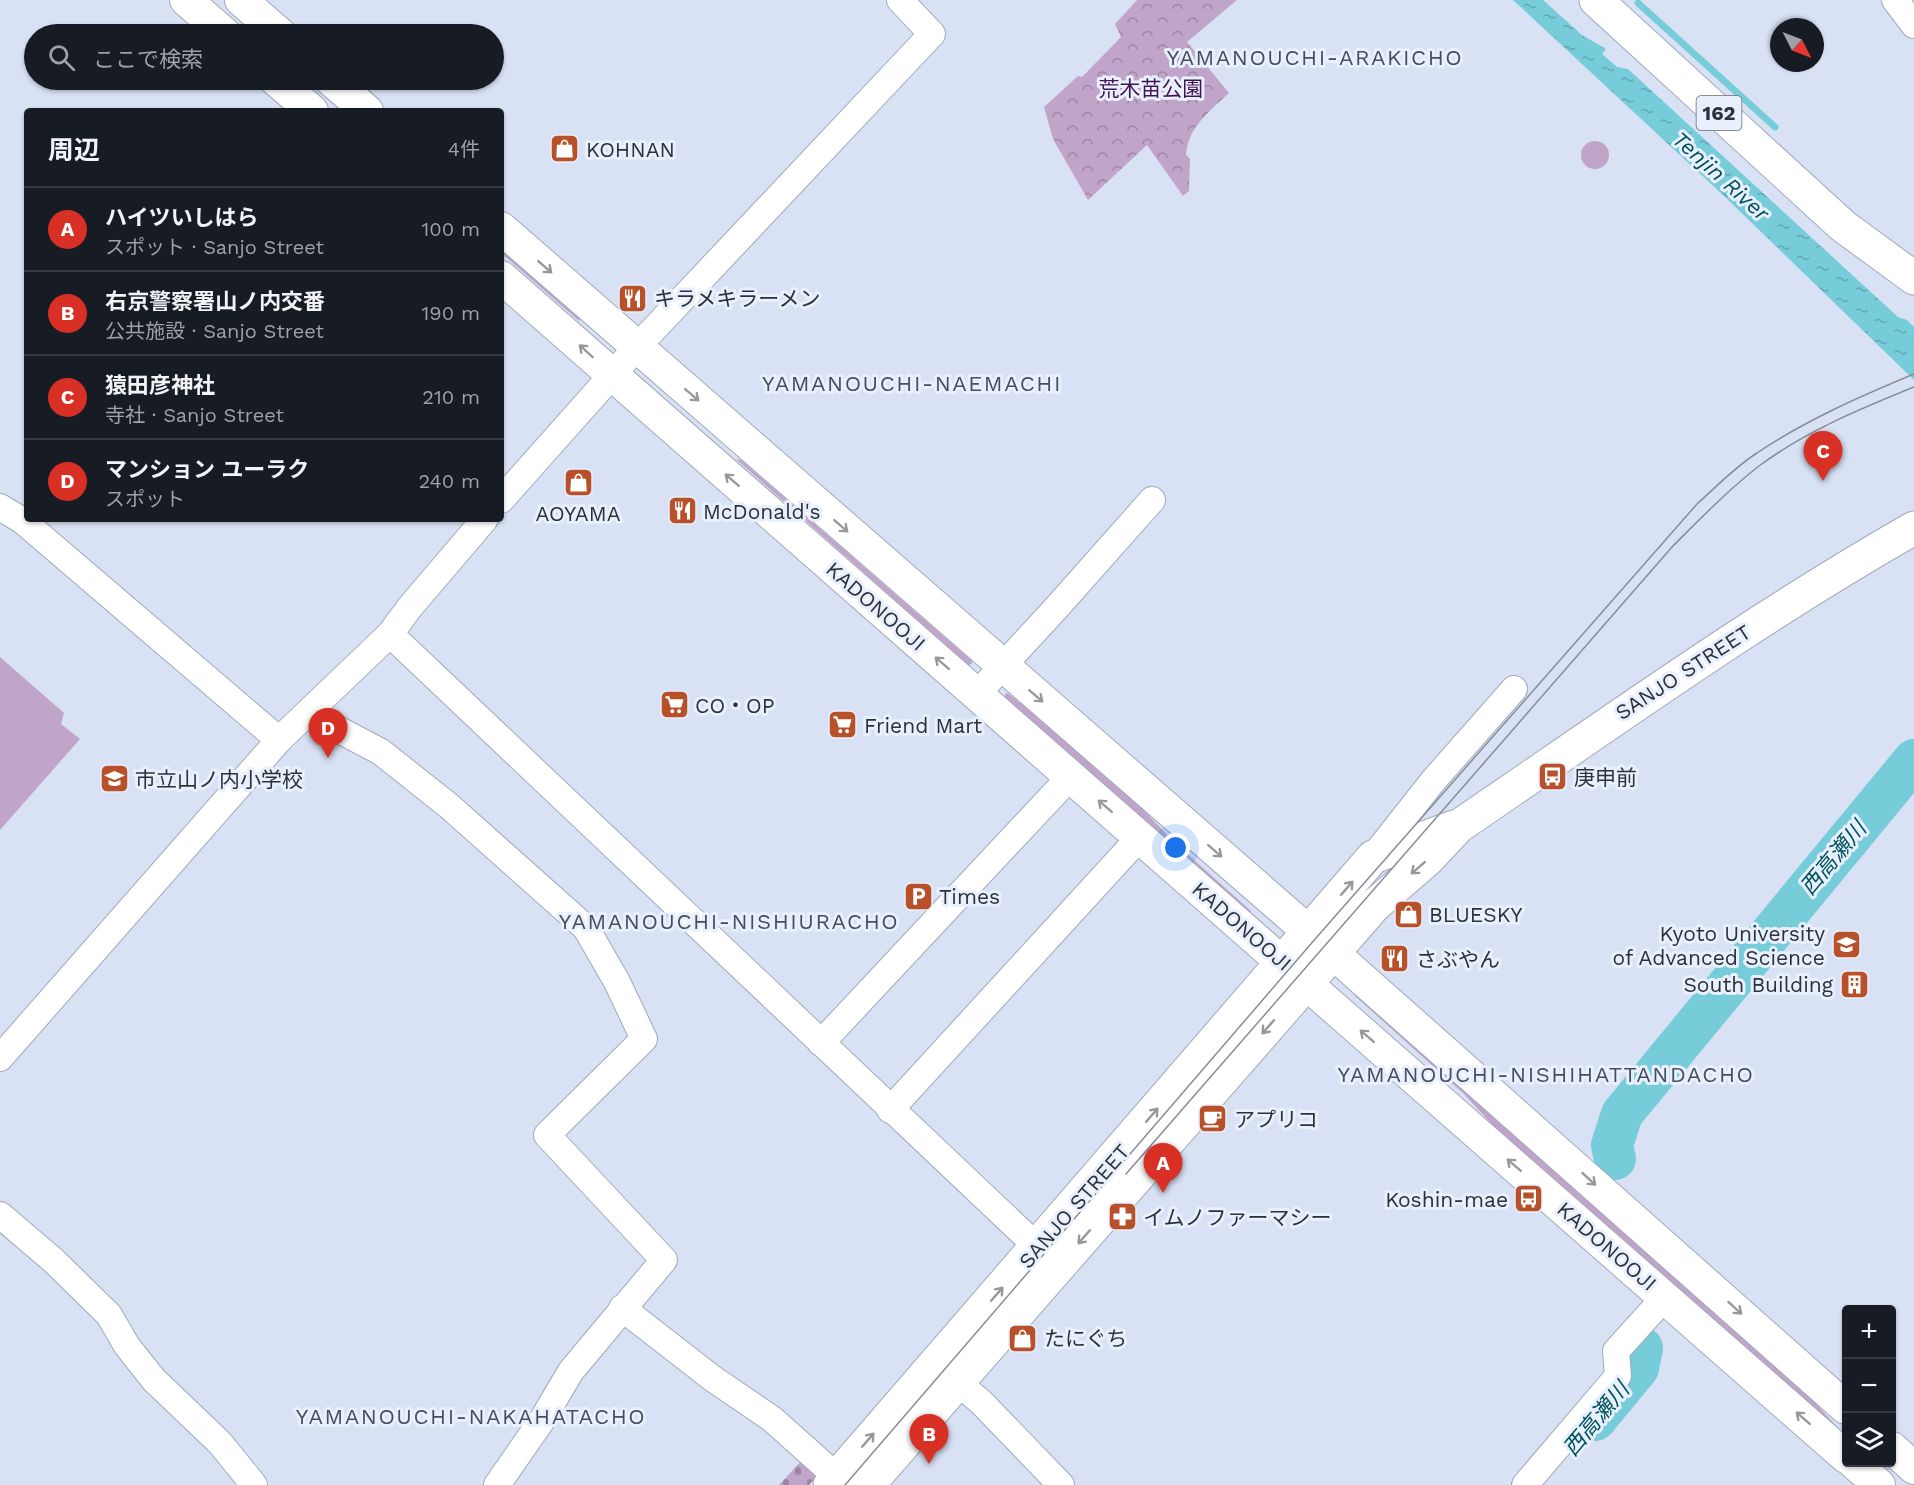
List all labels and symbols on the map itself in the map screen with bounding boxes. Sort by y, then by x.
north arrow [1770,18,1824,72]
district label: YAMANOUCHI-ARAKICHO [1167,45,1463,70]
park label: 荒木苗公園 [1099,76,1204,101]
road number: 162 [1696,96,1742,130]
water label: Tenjin River [1668,126,1775,227]
shop icon: KOHNAN [549,133,581,165]
place label: KOHNAN [586,137,675,162]
one-way arrow [537,260,552,274]
restaurant icon: キラメキラーメン [617,282,649,314]
place label: キラメキラーメン [654,286,821,311]
one-way arrow [579,344,594,358]
district label: YAMANOUCHI-NAEMACHI [762,371,1062,396]
one-way arrow [684,388,699,402]
pin: C [1804,432,1842,481]
shop icon: AOYAMA [562,466,594,498]
one-way arrow [725,473,740,487]
restaurant icon: McDonald's [666,495,698,527]
place label: McDonald's [703,499,820,524]
place label: AOYAMA [536,501,621,526]
one-way arrow [834,519,849,533]
street label: KADONOOJI [821,556,931,656]
street label: SANJO STREET [1611,619,1756,725]
one-way arrow [935,656,950,670]
supermarket icon: CO・OP [658,689,690,721]
one-way arrow [1028,689,1043,703]
place label: CO・OP [695,693,775,718]
pin: D [308,708,348,758]
supermarket icon: Friend Mart [827,709,859,741]
place label: Friend Mart [864,713,982,738]
bus stop icon: 庚申前 [1537,761,1569,793]
school or university icon: 市立山ノ内小学校 [98,763,130,795]
place label: 庚申前 [1574,765,1637,790]
place label: 市立山ノ内小学校 [135,767,303,792]
one-way arrow [1098,799,1113,813]
water label: 西高瀬川 [1795,815,1872,900]
your location [1161,833,1190,862]
one-way arrow [1207,844,1223,857]
one-way arrow [1411,861,1426,875]
street label: KADONOOJI [1187,876,1297,976]
parking icon: Times [902,880,934,912]
one-way arrow [1340,881,1354,896]
place label: Times [939,884,1000,909]
shop icon: BLUESKY [1392,898,1424,930]
place label: BLUESKY [1429,902,1522,927]
district label: YAMANOUCHI-NISHIURACHO [559,909,899,934]
place label: Kyoto University of Advanced Science [1612,921,1825,970]
school or university icon: Kyoto University of Advanced Science [1830,929,1862,961]
restaurant icon: さぶやん [1379,943,1411,975]
place label: さぶやん [1416,947,1500,972]
building icon: South Building [1838,968,1870,1000]
place label: South Building [1683,972,1834,997]
one-way arrow [1261,1019,1275,1034]
one-way arrow [1360,1029,1375,1043]
district label: YAMANOUCHI-NISHIHATTANDACHO [1337,1062,1755,1087]
cafe icon: アプリコ [1197,1103,1229,1135]
place label: アプリコ [1234,1107,1318,1132]
one-way arrow [1145,1108,1159,1123]
street label: SANJO STREET [1013,1139,1135,1273]
pin: A [1144,1144,1182,1193]
one-way arrow [1507,1158,1522,1172]
one-way arrow [1581,1172,1596,1186]
bus stop icon: Koshin-mae [1513,1183,1545,1215]
place label: Koshin-mae [1385,1187,1508,1212]
street label: KADONOOJI [1552,1196,1662,1296]
pharmacy icon: イムノファーマシー [1106,1201,1138,1233]
place label: イムノファーマシー [1143,1205,1332,1230]
one-way arrow [1078,1229,1091,1245]
one-way arrow [990,1287,1004,1302]
one-way arrow [1726,1301,1742,1315]
shop icon: たにぐち [1007,1322,1039,1354]
place label: たにぐち [1044,1326,1128,1351]
water label: 西高瀬川 [1558,1376,1635,1461]
district label: YAMANOUCHI-NAKAHATACHO [296,1404,646,1429]
one-way arrow [1795,1411,1810,1425]
pin: B [910,1414,948,1464]
one-way arrow [861,1433,875,1448]

